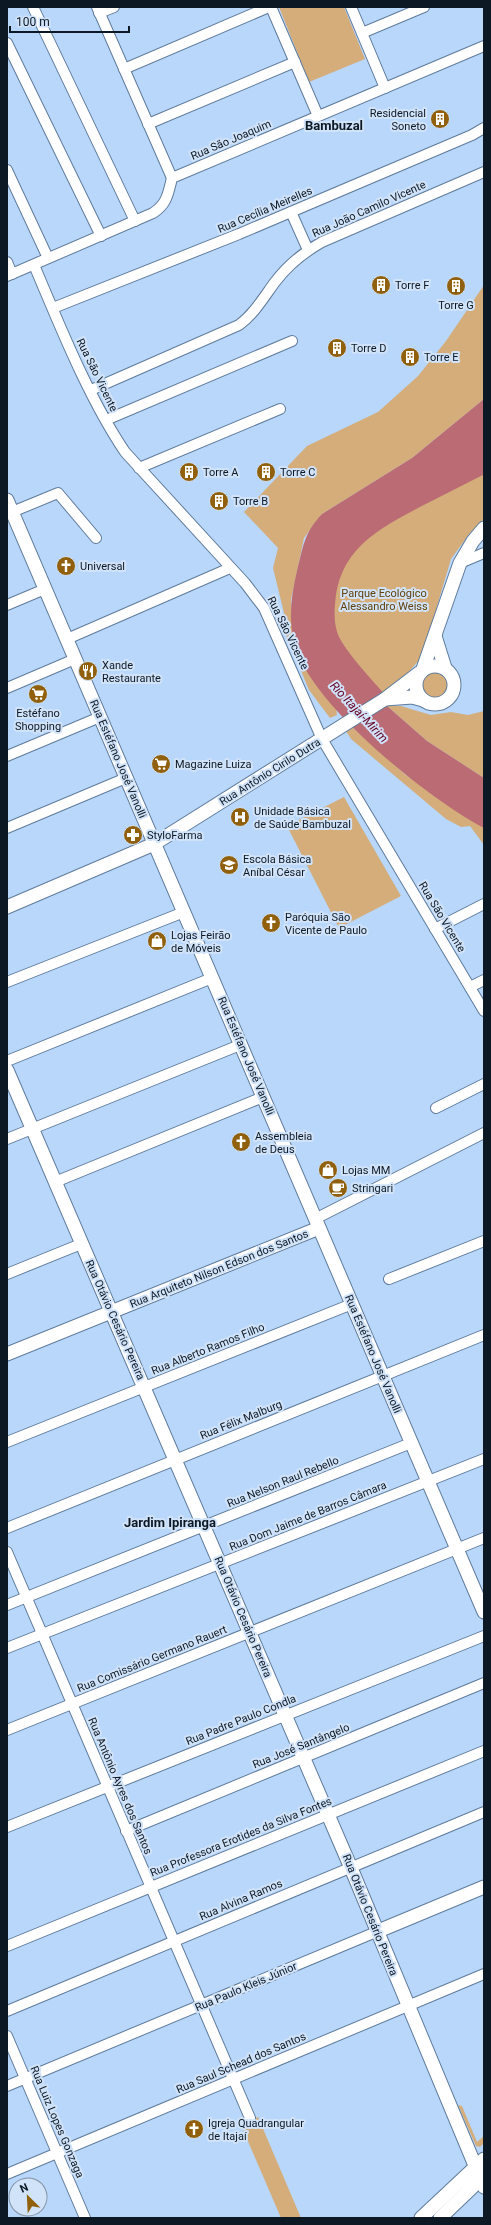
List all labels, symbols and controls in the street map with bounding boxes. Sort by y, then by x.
scale bar [10,8,129,34]
text: 100 m [16,15,50,29]
place label: Residencial Soneto [370,107,426,133]
building icon: Residencial Soneto [429,108,451,130]
street label: Rua São Joaquim [189,117,273,163]
district label: Bambuzal [305,118,363,133]
street label: Rua João Camilo Vicente [310,178,428,240]
street label: Rua Cecília Meirelles [216,184,315,236]
building icon: Torre F [370,274,392,296]
building icon: Torre G [445,275,467,297]
place label: Torre F [395,279,429,292]
place label: Torre G [438,299,474,312]
street label: Rua São Vicente [74,336,120,414]
building icon: Torre D [326,337,348,359]
place label: Torre D [351,342,386,355]
building icon: Torre E [399,346,421,368]
place label: Torre E [424,351,458,364]
building icon: Torre A [178,461,200,483]
building icon: Torre C [255,461,277,483]
place label: Torre A [203,466,239,479]
place label: Torre C [280,466,315,479]
building icon: Torre B [208,490,230,512]
place label: Torre B [233,495,268,508]
church icon: Universal [55,555,77,577]
place label: Universal [80,560,125,573]
park label: Parque Ecológico Alessandro Weiss [340,587,428,613]
street label: Rua São Vicente [265,594,311,672]
place label: Xande Restaurante [102,659,161,685]
restaurant icon: Xande Restaurante [77,660,99,682]
water label: Rio Itajaí-Mirim [327,679,391,745]
supermarket icon: Estéfano Shopping [27,683,49,705]
street label: Rua Estéfano José Vanolli [87,698,149,820]
place label: Estéfano Shopping [15,707,61,733]
street label: Rua Antônio Cirilo Dutra [217,736,323,808]
supermarket icon: Magazine Luiza [150,753,172,775]
place label: Magazine Luiza [175,758,251,771]
place label: Unidade Básica de Saúde Bambuzal [254,805,351,831]
hospital icon: Unidade Básica de Saúde Bambuzal [229,806,251,828]
pharmacy icon: StyloFarma [122,824,144,846]
place label: StyloFarma [147,829,203,842]
place label: Escola Básica Aníbal César [243,853,311,879]
school or university icon: Escola Básica Aníbal César [218,854,240,876]
street label: Rua São Vicente [416,879,468,955]
place label: Paróquia São Vicente de Paulo [285,911,367,937]
church icon: Paróquia São Vicente de Paulo [260,912,282,934]
place label: Lojas Feirão de Móveis [171,929,230,955]
shop icon: Lojas Feirão de Móveis [146,930,168,952]
street label: Rua Estéfano José Vanolli [215,995,277,1117]
place label: Assembleia de Deus [255,1130,312,1156]
church icon: Assembleia de Deus [230,1131,252,1153]
shop icon: Lojas MM [317,1159,339,1181]
place label: Lojas MM [342,1164,390,1177]
cafe icon: Stringari [327,1177,349,1199]
place label: Stringari [352,1182,393,1195]
street label: Rua Arquiteto Nilson Edson dos Santos [128,1227,310,1311]
street label: Rua Otávio Cesário Pereira [83,1258,147,1382]
street label: Rua Estéfano José Vanolli [342,1293,404,1415]
street label: Rua Alberto Ramos Filho [150,1320,266,1378]
street label: Rua Félix Malburg [198,1398,284,1442]
street label: Rua Nelson Raul Rebello [225,1454,341,1510]
street label: Rua Dom Jaime de Barros Câmara [228,1478,388,1554]
district label: Jardim Ipiranga [124,1515,216,1530]
street label: Rua Otávio Cesário Pereira [212,1555,274,1679]
street label: Rua Comissário Germano Rauert [75,1623,229,1695]
street label: Rua Padre Paulo Condla [184,1692,298,1748]
street label: Rua Antônio Ayres dos Santos [85,1716,155,1857]
street label: Rua José Santângelo [251,1721,351,1771]
street label: Rua Professora Erotides da Silva Fontes [148,1794,334,1880]
street label: Rua Otávio Cesário Pereira [340,1852,400,1978]
street label: Rua Alvina Ramos [198,1877,285,1923]
street label: Rua Paulo Kleis Júnior [193,1960,299,2014]
street label: Rua Saul Schead dos Santos [174,2030,308,2096]
street label: Rua Luiz Lopes Gonzaga [28,2064,86,2180]
place label: Igreja Quadrangular de Itajaí [208,2117,304,2143]
church icon: Igreja Quadrangular de Itajaí [183,2118,205,2140]
north arrow [8,2177,48,2217]
text: N [18,2181,31,2196]

